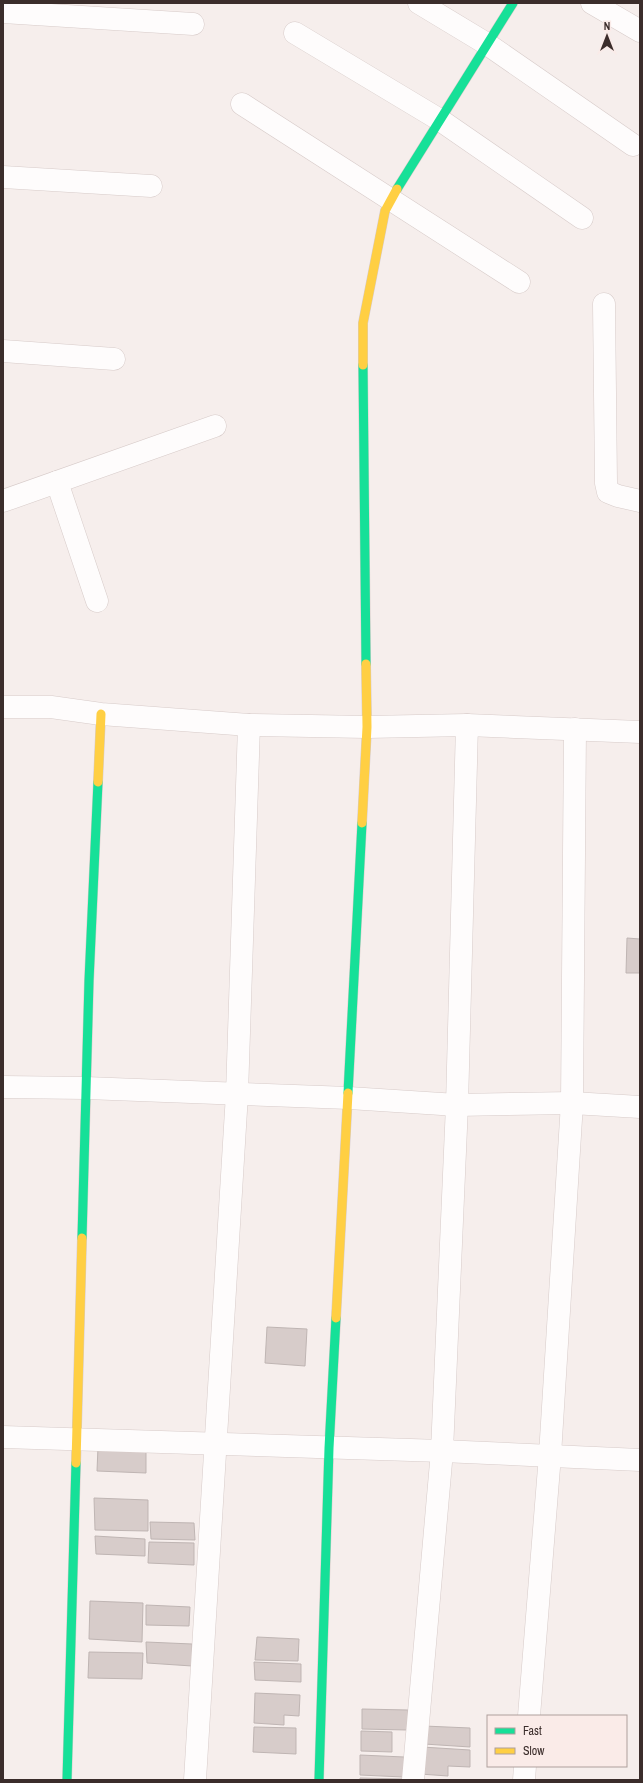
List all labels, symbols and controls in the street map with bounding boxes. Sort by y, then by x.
north arrow [587,16,627,56]
text: N [604,19,610,33]
legend [487,1715,627,1767]
text: Fast [523,1723,542,1739]
text: Slow [523,1743,545,1759]

